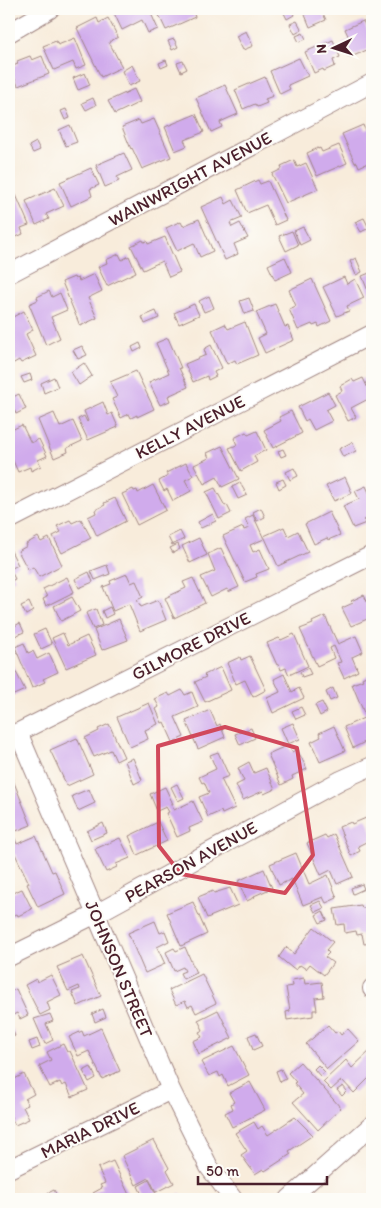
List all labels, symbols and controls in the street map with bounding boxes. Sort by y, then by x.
north arrow [308,22,358,72]
text: N [313,44,330,54]
street label: WAINWRIGHT AVENUE [105,127,275,231]
street label: KELLY AVENUE [131,390,249,464]
street label: GILMORE DRIVE [128,607,254,685]
street label: PEARSON AVENUE [121,816,261,908]
street label: JOHNSON STREET [80,897,158,1041]
street label: MARIA DRIVE [37,1097,143,1163]
scale bar [198,1153,327,1185]
text: 50 m [206,1162,239,1180]

